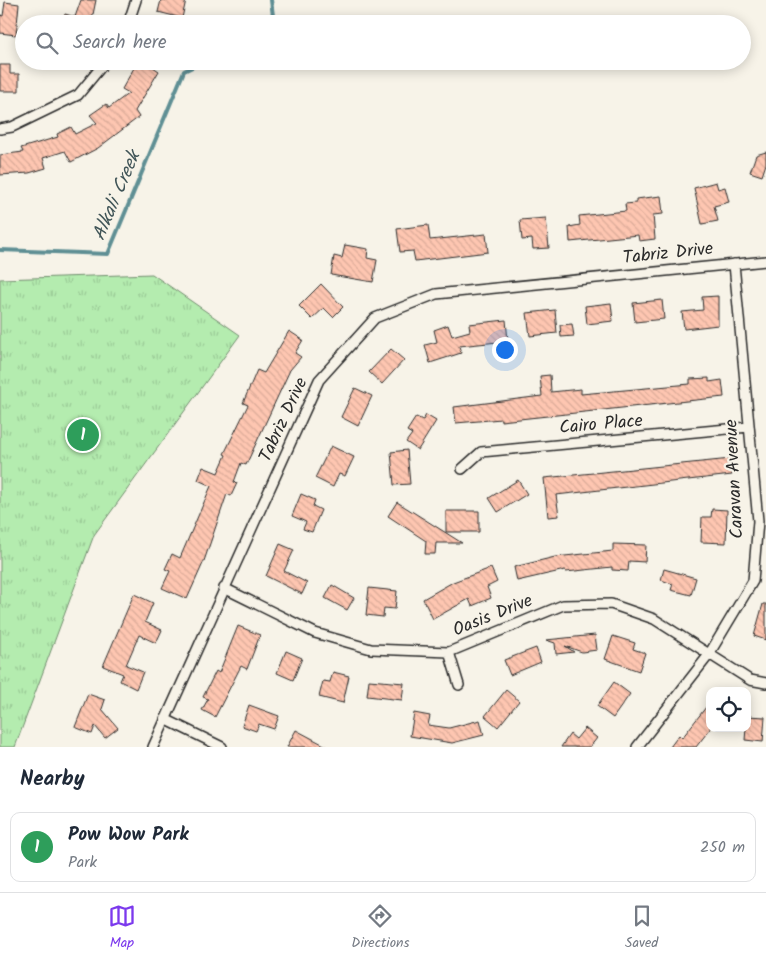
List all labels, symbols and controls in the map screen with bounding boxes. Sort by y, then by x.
search box [15,15,751,70]
text: Search here [73,28,167,58]
icon: search [33,29,61,57]
water label: Alkali Creek [85,144,150,245]
street label: Tabriz Drive [622,235,714,273]
your location [492,337,518,363]
street label: Tabriz Drive [252,373,316,467]
street label: Cairo Place [558,407,644,443]
pin: 1 [67,416,99,454]
street label: Caravan Avenue [717,419,753,539]
street label: Oasis Drive [449,587,537,645]
map controls [706,687,751,732]
button: locate [706,687,751,732]
text: Nearby [20,763,85,796]
text: Pow Wow Park [68,820,189,850]
text: 1 [35,835,39,860]
text: 250 m [700,835,745,860]
text: Park [68,850,97,875]
tab: Map [108,902,136,954]
tab: Directions [351,902,409,954]
tab: Saved [625,902,658,954]

